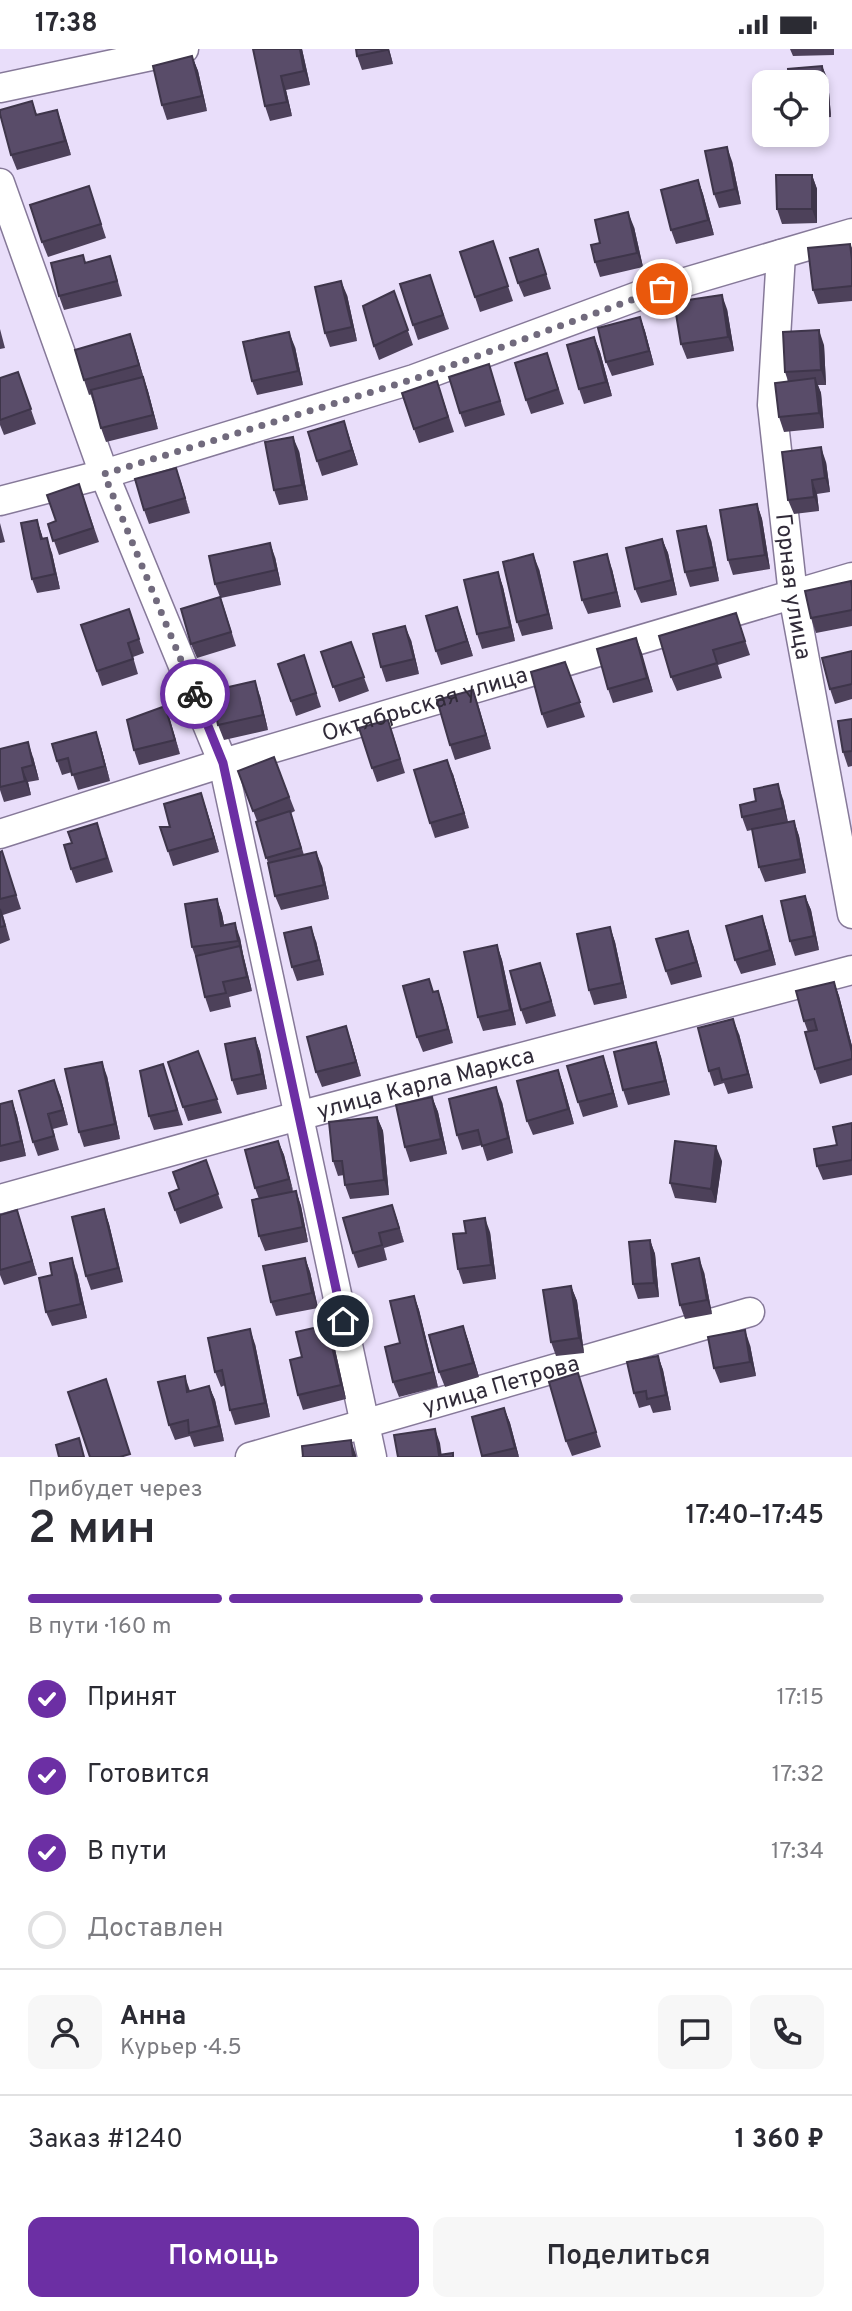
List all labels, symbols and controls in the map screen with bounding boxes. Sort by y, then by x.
text: 17:38 [35,8,98,41]
map controls [752,70,829,147]
button: locate [752,70,829,147]
pin [632,259,692,319]
icon: bag [643,270,681,308]
street label: Горная улица [767,512,817,662]
courier [160,659,230,729]
street label: Октябрьская улица [319,662,531,750]
icon: bike [176,675,214,713]
street label: улица Карла Маркса [314,1042,538,1127]
pin [313,1291,373,1351]
icon: home [324,1302,362,1340]
street label: улица Петрова [420,1350,583,1423]
text: Прибудет через [28,1476,203,1505]
text: 17:40–17:45 [685,1500,824,1533]
text: 2 мин [28,1501,156,1560]
text: В пути · 160 m [28,1613,171,1642]
icon: check [28,1680,66,1718]
text: Принят [87,1682,177,1715]
text: 17:15 [776,1684,824,1713]
icon: check [28,1757,66,1795]
text: Готовится [87,1759,210,1792]
text: 17:32 [772,1761,824,1790]
icon: check [28,1834,66,1872]
text: В пути [87,1836,167,1869]
text: 17:34 [771,1838,824,1867]
text: Доставлен [87,1913,223,1946]
button: person [28,1995,102,2069]
button: chat [658,1995,732,2069]
button: phone [750,1995,824,2069]
text: Анна [120,2001,186,2034]
text: Курьер · 4.5 [120,2034,242,2063]
text: Заказ #1240 [28,2124,183,2157]
text: 1 360 ₽ [735,2124,824,2157]
button: Помощь [28,2217,419,2297]
button: Поделиться [433,2217,824,2297]

